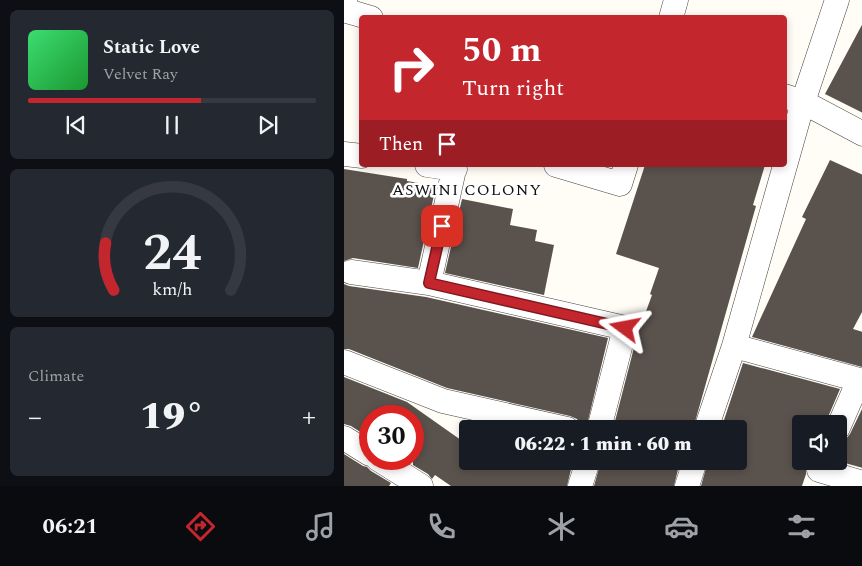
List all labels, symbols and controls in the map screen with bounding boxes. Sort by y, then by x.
text: 50 m [462,24,542,77]
text: Static Love [103,33,200,62]
icon: right [379,35,444,100]
text: Velvet Ray [103,62,178,86]
text: Turn right [462,72,564,105]
icon: previous [62,111,90,139]
icon: pause [158,111,186,139]
icon: next [254,111,282,139]
text: Then [379,130,423,159]
icon: arrive [433,130,461,158]
district label: ASWINI COLONY [392,178,542,202]
pin [421,205,463,247]
icon: arrive [428,212,456,240]
text: 24 [143,214,201,293]
text: km/h [152,276,192,303]
position arrow [598,301,650,353]
text: Climate [28,364,84,388]
text: 19° [140,388,204,446]
text: − [28,396,42,439]
text: + [302,396,316,439]
speed limit sign: 30 [359,405,424,470]
map controls [792,415,847,470]
button: sound [792,415,847,470]
text: 06:22 · 1 min · 60 m [514,430,692,459]
icon: directions [183,509,218,544]
icon: music [303,509,338,544]
icon: phone [424,509,459,544]
icon: climate [544,509,579,544]
icon: car [664,509,699,544]
icon: filters [784,509,819,544]
text: 06:21 [43,510,98,543]

